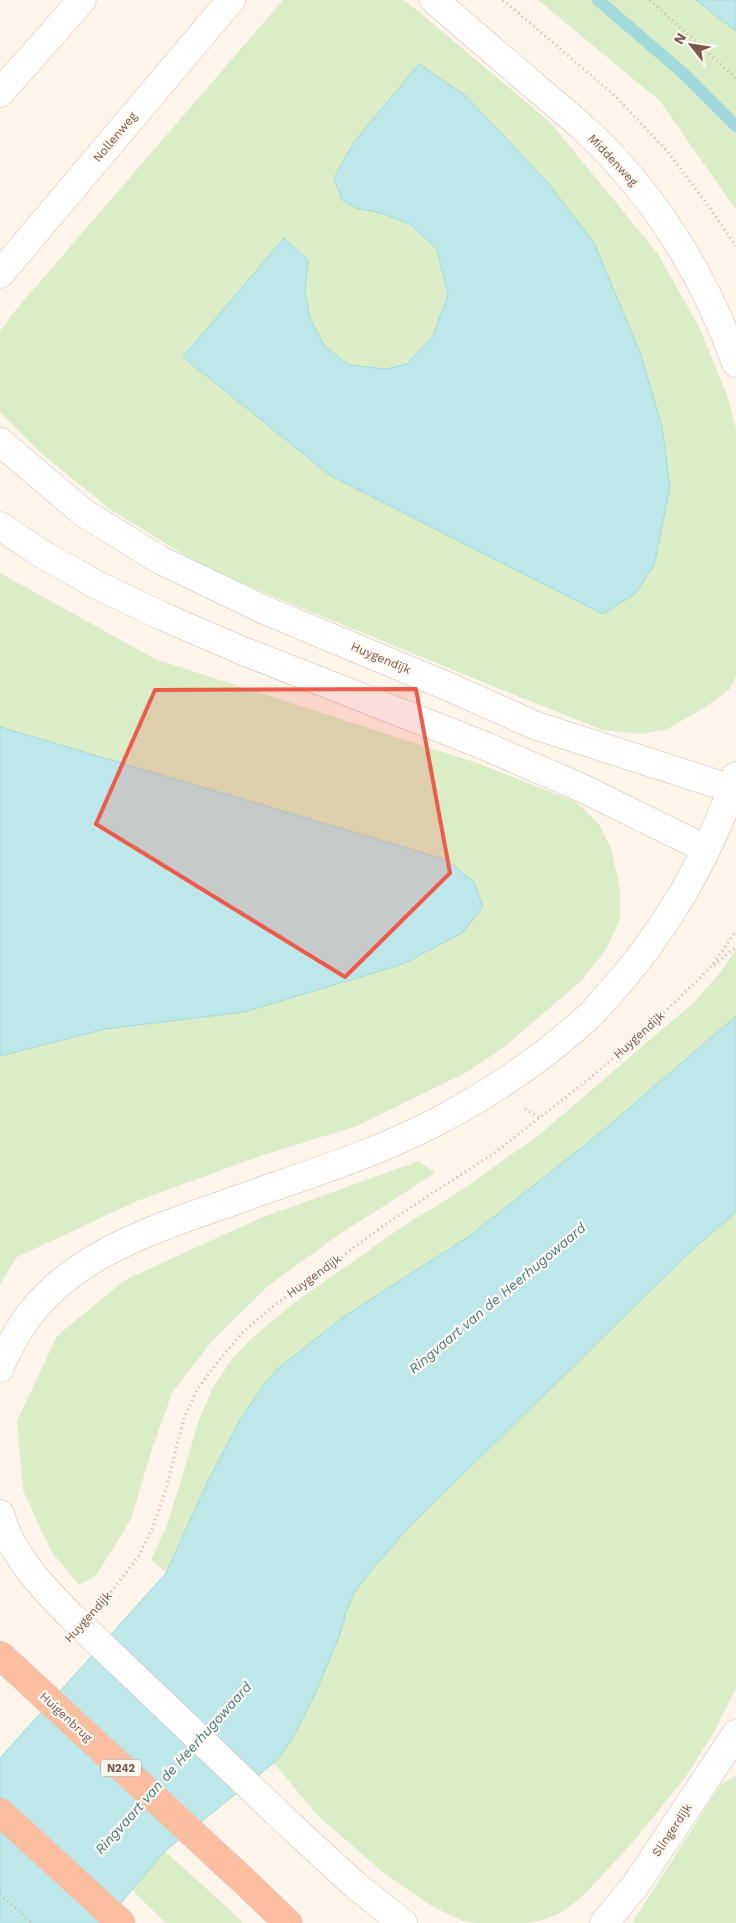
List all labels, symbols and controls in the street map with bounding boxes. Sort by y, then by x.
north arrow [666,20,716,70]
text: N [670,30,689,47]
street label: Nollenweg [90,109,140,165]
street label: Middenweg [585,131,641,189]
street label: Huygendijk [349,639,413,677]
street label: Huygendijk [611,1008,668,1062]
water label: Ringvaart van de Heerhugowaard [405,1219,589,1377]
street label: Huygendijk [284,1251,344,1300]
street label: Huygendijk [61,1588,115,1645]
water label: Ringvaart van de Heerhugowaard [91,1678,255,1857]
street label: Huigenbrug [37,1689,95,1745]
road number: N242 [101,1760,141,1776]
street label: Slingerdijk [649,1801,695,1859]

